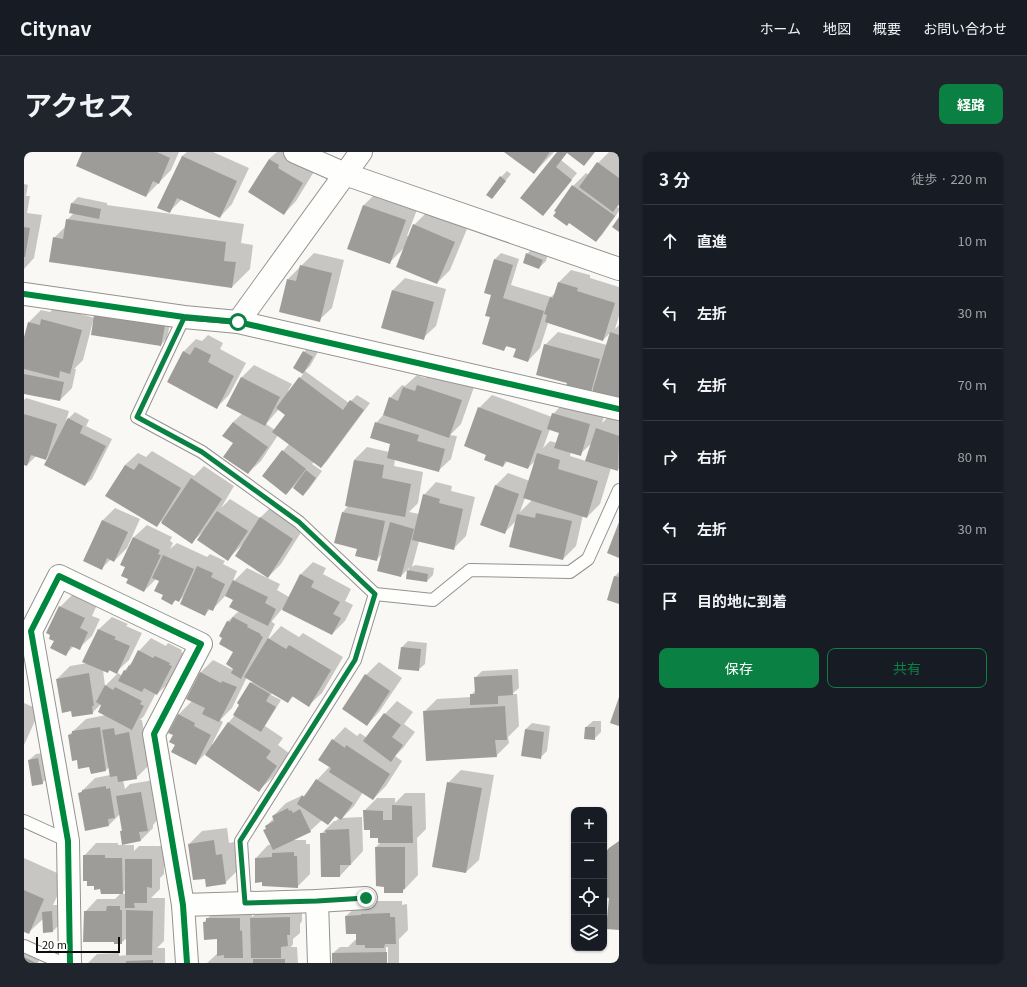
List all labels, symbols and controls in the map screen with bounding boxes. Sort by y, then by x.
text: Citynav [20,14,92,41]
text: ホーム [759,18,801,38]
text: 地図 [823,18,851,38]
text: 概要 [873,18,901,38]
text: お問い合わせ [923,18,1007,38]
text: アクセス [24,84,135,124]
button: 経路 [939,84,1003,124]
text: 3 分 [659,166,690,191]
text: 徒歩 · 220 m [911,169,987,188]
icon: ahead [659,230,681,252]
text: 直進 [697,230,727,251]
text: 10 m [958,231,987,250]
icon: left [659,302,681,324]
text: 左折 [697,302,727,323]
text: 30 m [958,303,987,322]
route start [229,313,247,331]
icon: left [659,374,681,396]
text: 左折 [697,374,727,395]
text: 70 m [958,375,987,394]
icon: right [659,446,681,468]
text: 右折 [697,446,727,467]
text: 80 m [958,447,987,466]
icon: left [659,518,681,540]
text: 左折 [697,518,727,539]
text: 30 m [958,519,987,538]
icon: arrive [659,590,681,612]
text: 目的地に到着 [697,590,787,611]
button: 保存 [659,648,819,688]
button: 共有 [827,648,987,688]
map controls [571,807,607,951]
button: + [571,807,607,843]
button: − [571,843,607,879]
button: locate [571,879,607,915]
route end [357,889,375,907]
button: layers [571,915,607,951]
scale bar [36,935,120,954]
text: 20 m [42,936,67,952]

